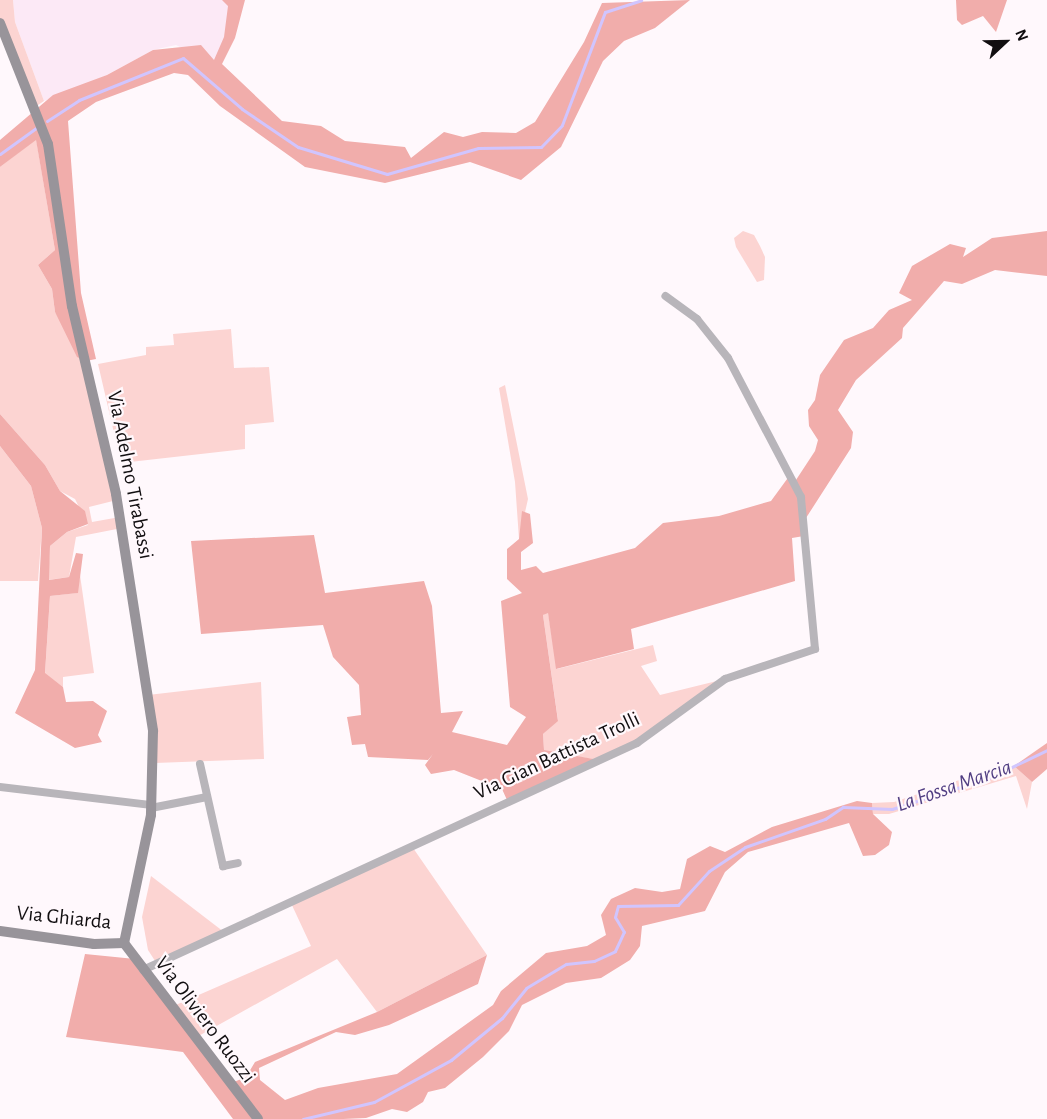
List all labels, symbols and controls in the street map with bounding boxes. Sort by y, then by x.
north arrow [975,12,1035,72]
text: N [1012,27,1031,43]
street label: Via Adelmo Tirabassi [101,389,159,561]
street label: Via Gian Battista Trolli [470,707,644,805]
water label: La Fossa Marcia [893,754,1015,818]
street label: Via Ghiarda [15,900,113,936]
street label: Via Oliviero Ruozzi [149,952,261,1088]

